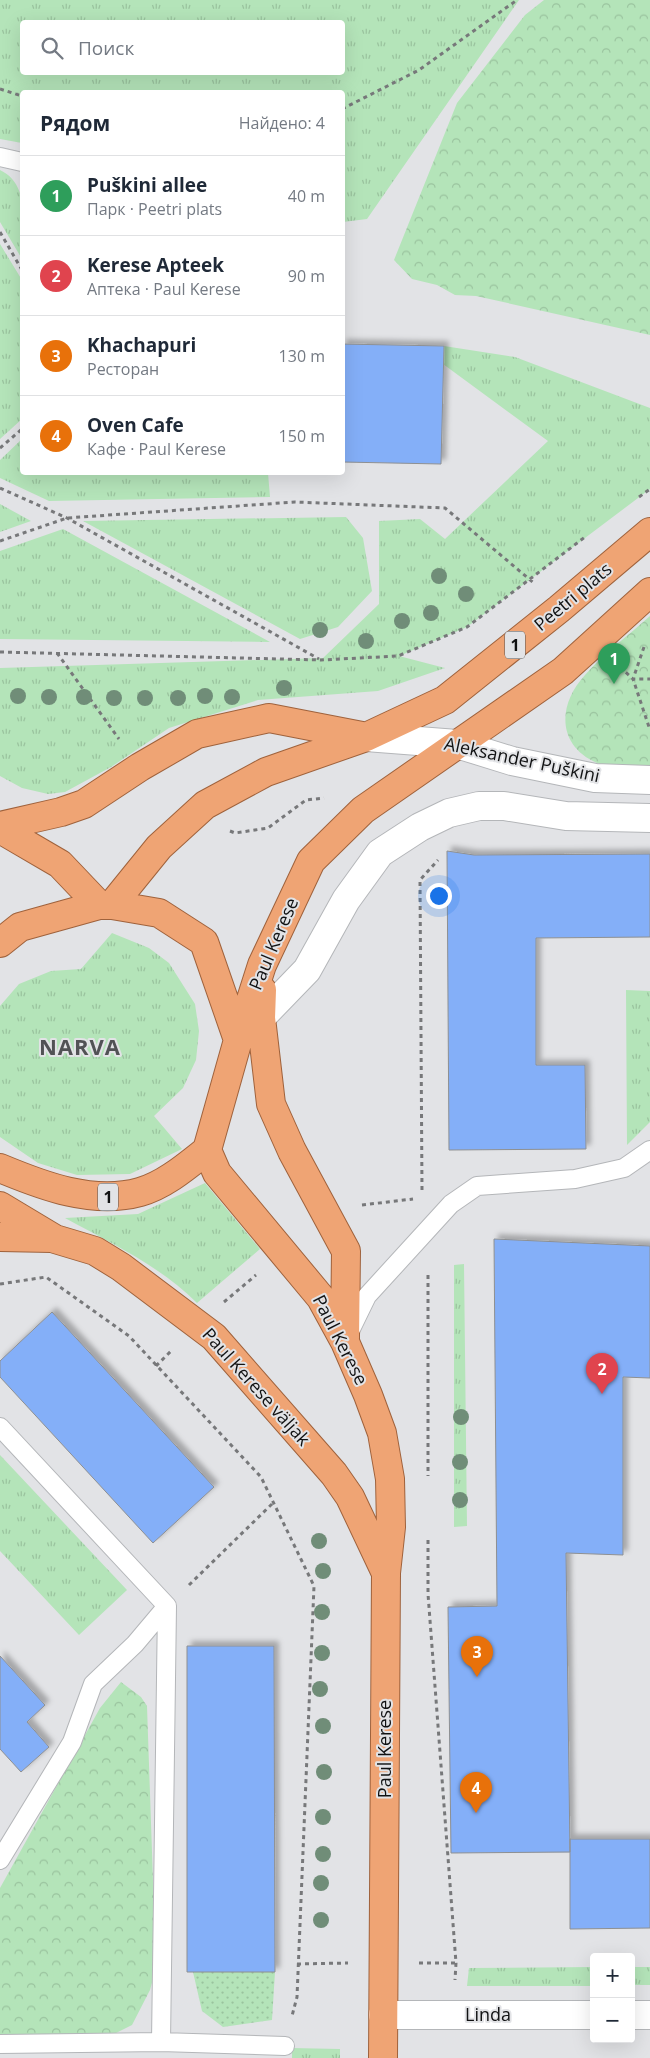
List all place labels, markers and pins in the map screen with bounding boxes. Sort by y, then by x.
pin: 1 [598,643,630,684]
pin: 2 [586,1353,618,1394]
pin: 3 [461,1636,493,1677]
pin: 4 [460,1772,492,1813]

